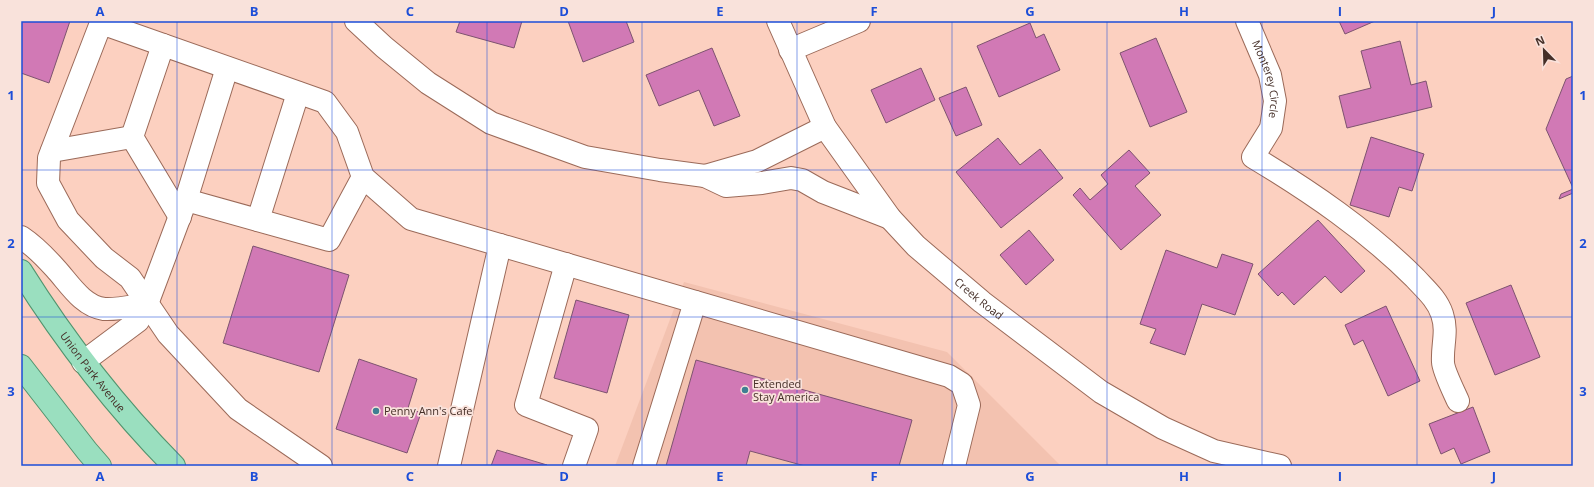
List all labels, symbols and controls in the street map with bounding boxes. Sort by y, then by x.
text: A [96,2,105,20]
text: B [250,2,259,20]
text: C [406,2,414,20]
text: D [559,2,569,20]
text: E [716,2,724,20]
text: F [870,2,878,20]
text: G [1025,2,1035,20]
text: H [1179,2,1189,20]
text: I [1338,2,1342,20]
text: J [1491,2,1496,20]
north arrow [1524,30,1564,70]
text: N [1533,32,1547,49]
street label: Monterey Circle [1249,38,1283,119]
text: 1 [7,86,15,104]
text: 1 [1579,86,1587,104]
text: 2 [7,234,15,252]
text: 2 [1579,234,1587,252]
street label: Creek Road [952,274,1007,323]
street label: Union Park Avenue [57,329,129,415]
place label: Extended Stay America [753,376,819,404]
text: 3 [7,382,15,400]
text: 3 [1579,382,1587,400]
marker: Extended Stay America [740,385,750,395]
place label: Penny Ann's Cafe [384,403,473,418]
marker: Penny Ann's Cafe [371,406,381,416]
text: A [96,467,105,485]
text: B [250,467,259,485]
text: C [406,467,414,485]
text: D [559,467,569,485]
text: E [716,467,724,485]
text: F [870,467,878,485]
text: G [1025,467,1035,485]
text: H [1179,467,1189,485]
text: I [1338,467,1342,485]
text: J [1491,467,1496,485]

